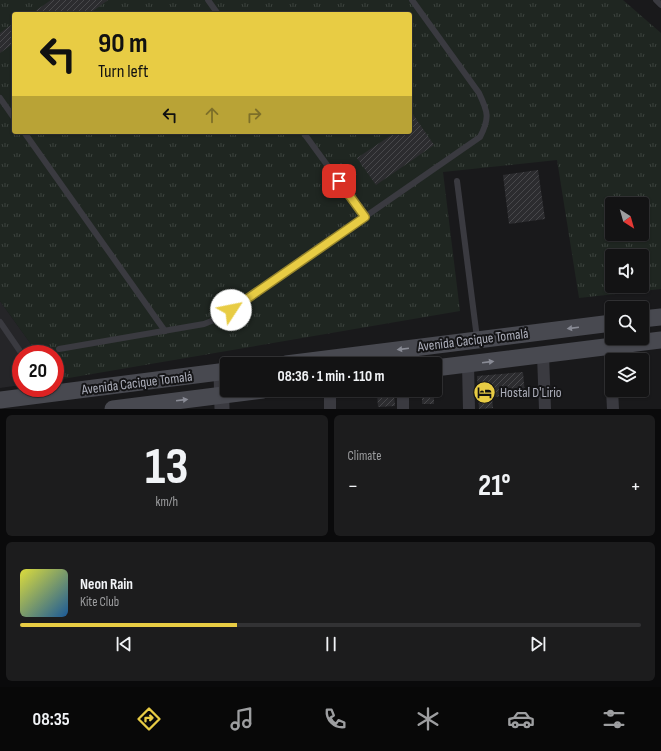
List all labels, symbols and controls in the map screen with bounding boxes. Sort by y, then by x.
text: 90 m [98,27,148,60]
icon: left [32,28,84,80]
text: Turn left [98,61,149,82]
icon: left [159,104,181,126]
icon: ahead [201,104,223,126]
icon: right [243,104,265,126]
pin [322,164,356,198]
icon: arrive [328,170,350,192]
north arrow [605,197,649,241]
map controls [605,197,649,397]
button: sound [605,249,649,293]
position arrow [210,289,252,331]
button: search [605,301,649,345]
street label: Avenida Cacique Tomalá [416,325,529,355]
one-way arrow [567,325,579,331]
speed limit sign: 20 [12,345,64,397]
one-way arrow [397,346,409,352]
button: layers [605,353,649,397]
one-way arrow [482,359,494,365]
text: 08:36 · 1 min · 110 m [278,367,384,386]
street label: Avenida Cacique Tomalá [80,368,193,398]
hotel icon: Hostal D'Lirio [472,379,498,405]
place label: Hostal D'Lirio [500,384,562,401]
one-way arrow [176,397,188,404]
text: 13 [145,436,189,499]
text: Climate [348,448,381,464]
text: 21° [478,468,511,504]
text: − [348,473,358,500]
text: + [630,473,641,500]
text: km/h [156,494,178,510]
text: Neon Rain [80,575,133,594]
text: Kite Club [80,594,119,610]
icon: previous [113,633,135,655]
icon: pause [320,633,342,655]
icon: next [527,633,549,655]
icon: directions [135,705,163,733]
icon: music [228,705,256,733]
icon: phone [321,705,349,733]
icon: climate [414,705,442,733]
icon: car [507,705,535,733]
icon: filters [600,705,628,733]
text: 08:35 [33,709,70,730]

